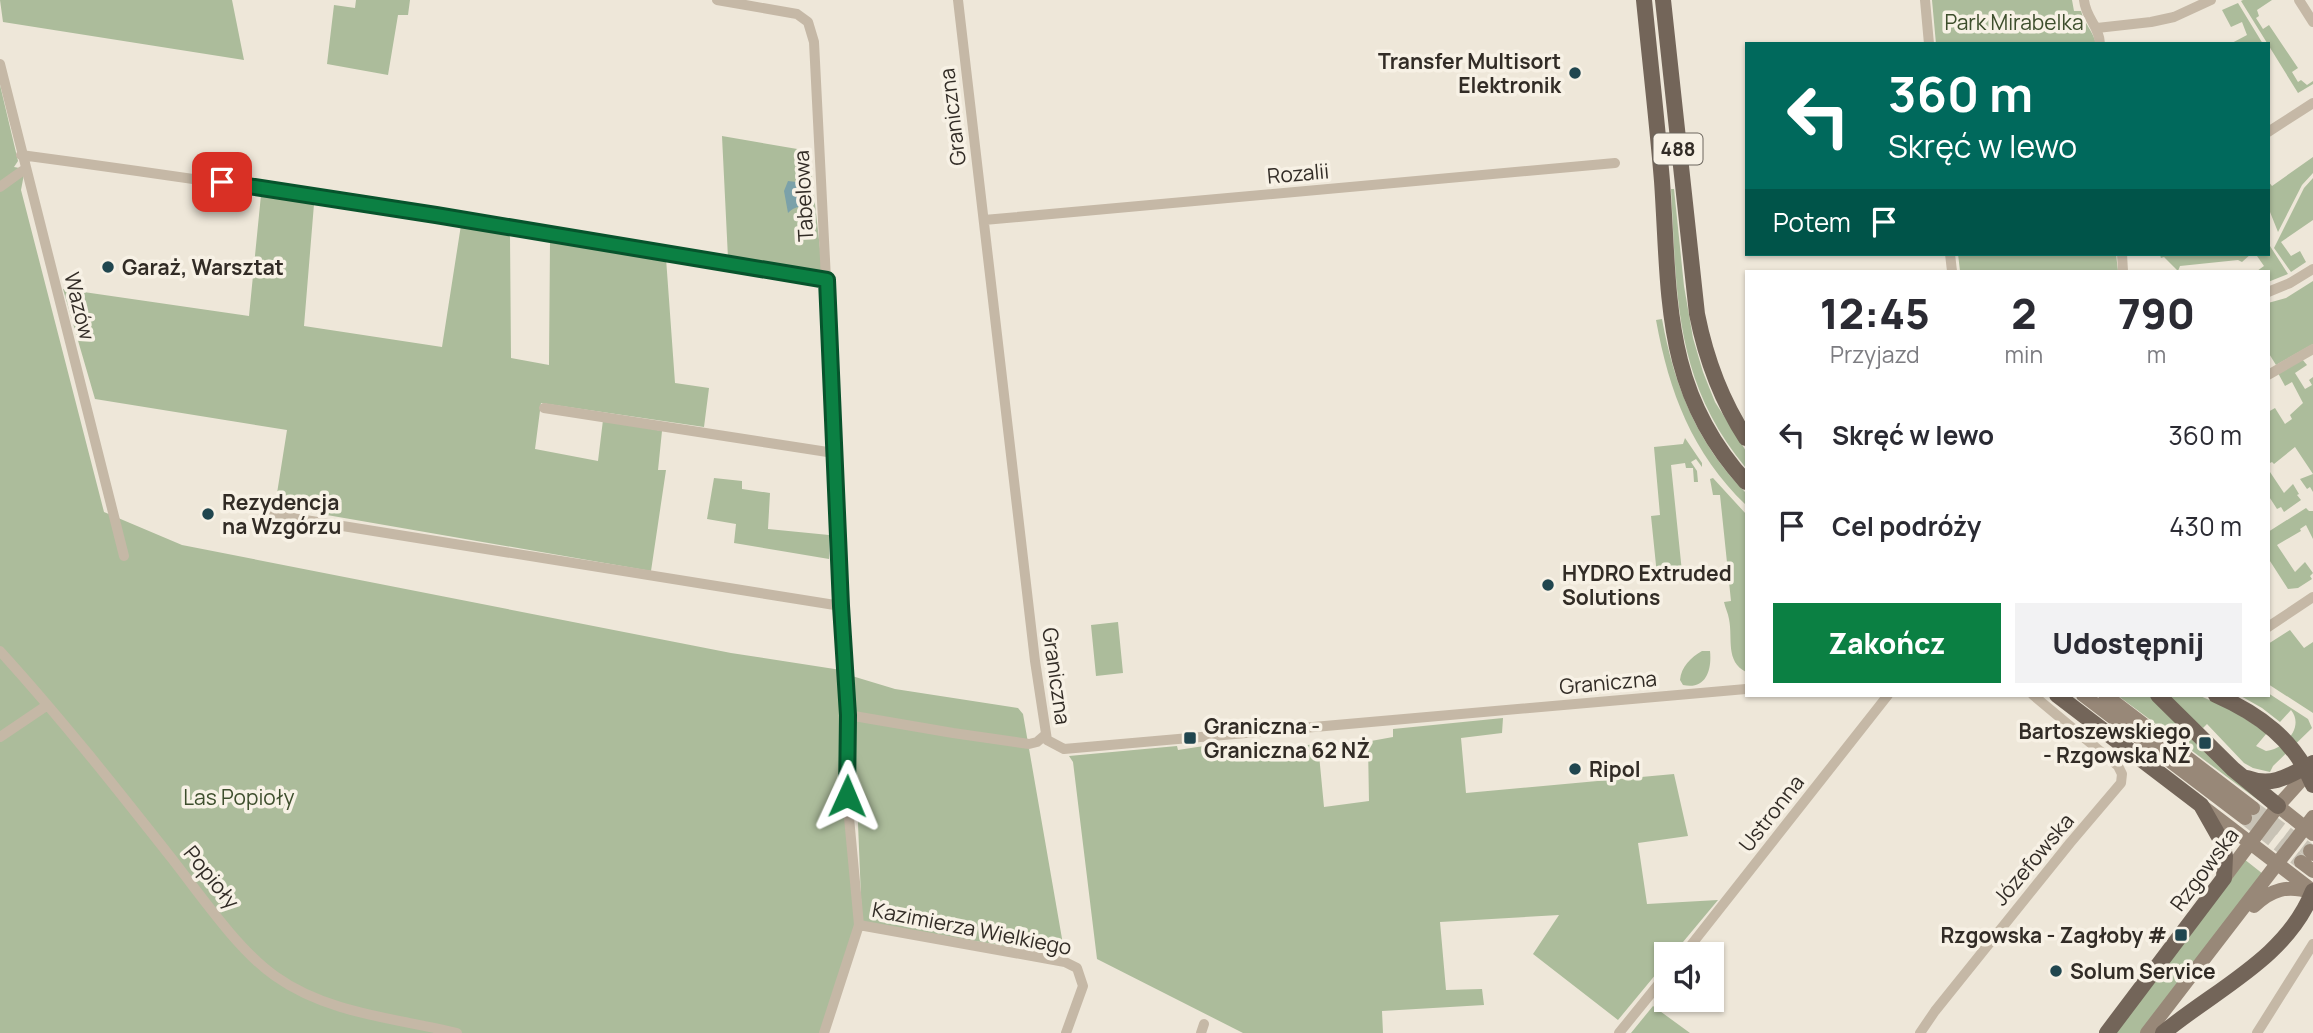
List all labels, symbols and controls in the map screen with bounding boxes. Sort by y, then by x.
park label: Park Mirabelka [1944,8,2084,36]
place label: Transfer Multisort Elektronik [1378,47,1562,99]
text: 360 m [1888,60,2033,127]
marker: Transfer Multisort Elektronik [1567,65,1583,81]
street label: Graniczna [932,67,972,167]
icon: left [1773,70,1864,161]
text: Skręć w lewo [1888,124,2077,168]
road number: 488 [1654,134,1702,164]
street label: Tabelowa [787,150,819,242]
pin [192,152,252,212]
street label: Rozalii [1266,156,1330,190]
icon: arrive [203,163,241,201]
icon: arrive [1865,203,1903,241]
text: Potem [1773,204,1851,240]
place label: Garaż, Warsztat [122,253,284,281]
marker: Garaż, Warsztat [100,259,116,275]
street label: Wazów [58,269,102,343]
text: 12:45 [1820,284,1930,342]
text: 2 [2011,284,2037,342]
text: 790 [2118,284,2195,342]
text: Przyjazd [1830,338,1920,370]
text: min [2005,338,2043,370]
text: m [2147,338,2166,370]
icon: left [1773,416,1811,454]
text: Skręć w lewo [1832,417,1994,453]
text: 360 m [2168,417,2242,453]
place label: Rezydencja na Wzgórzu [222,488,341,540]
marker: Rezydencja na Wzgórzu [200,506,216,522]
icon: arrive [1773,507,1811,545]
text: Cel podróży [1832,508,1981,544]
text: 430 m [2169,508,2242,544]
place label: HYDRO Extruded Solutions [1562,559,1732,611]
marker: HYDRO Extruded Solutions [1540,577,1556,593]
button: Zakończ [1773,603,2001,683]
button: Udostępnij [2015,603,2242,683]
street label: Graniczna [1036,626,1078,726]
street label: Graniczna [1558,664,1658,700]
place label: Graniczna - Graniczna 62 NŻ [1204,712,1370,764]
place label: Bartoszewskiego - Rzgowska NŻ [2019,717,2191,769]
marker: Graniczna - Graniczna 62 NŻ [1182,730,1198,746]
marker: Bartoszewskiego - Rzgowska NŻ [2197,735,2213,751]
place label: Ripol [1589,755,1641,783]
position arrow [810,759,884,833]
marker: Ripol [1567,761,1583,777]
street label: Ustronna [1732,769,1810,857]
park label: Las Popioły [183,783,295,811]
street label: Józefowska [1986,807,2080,911]
street label: Rzgowska [2163,822,2245,916]
street label: Popioły [178,840,246,914]
street label: Kazimierza Wielkiego [870,895,1074,961]
place label: Rzgowska - Zagłoby # [1940,921,2167,949]
marker: Rzgowska - Zagłoby # [2173,927,2189,943]
map controls [1654,942,1724,1012]
button: sound [1654,942,1724,1012]
place label: Solum Service [2070,957,2216,985]
marker: Solum Service [2048,963,2064,979]

